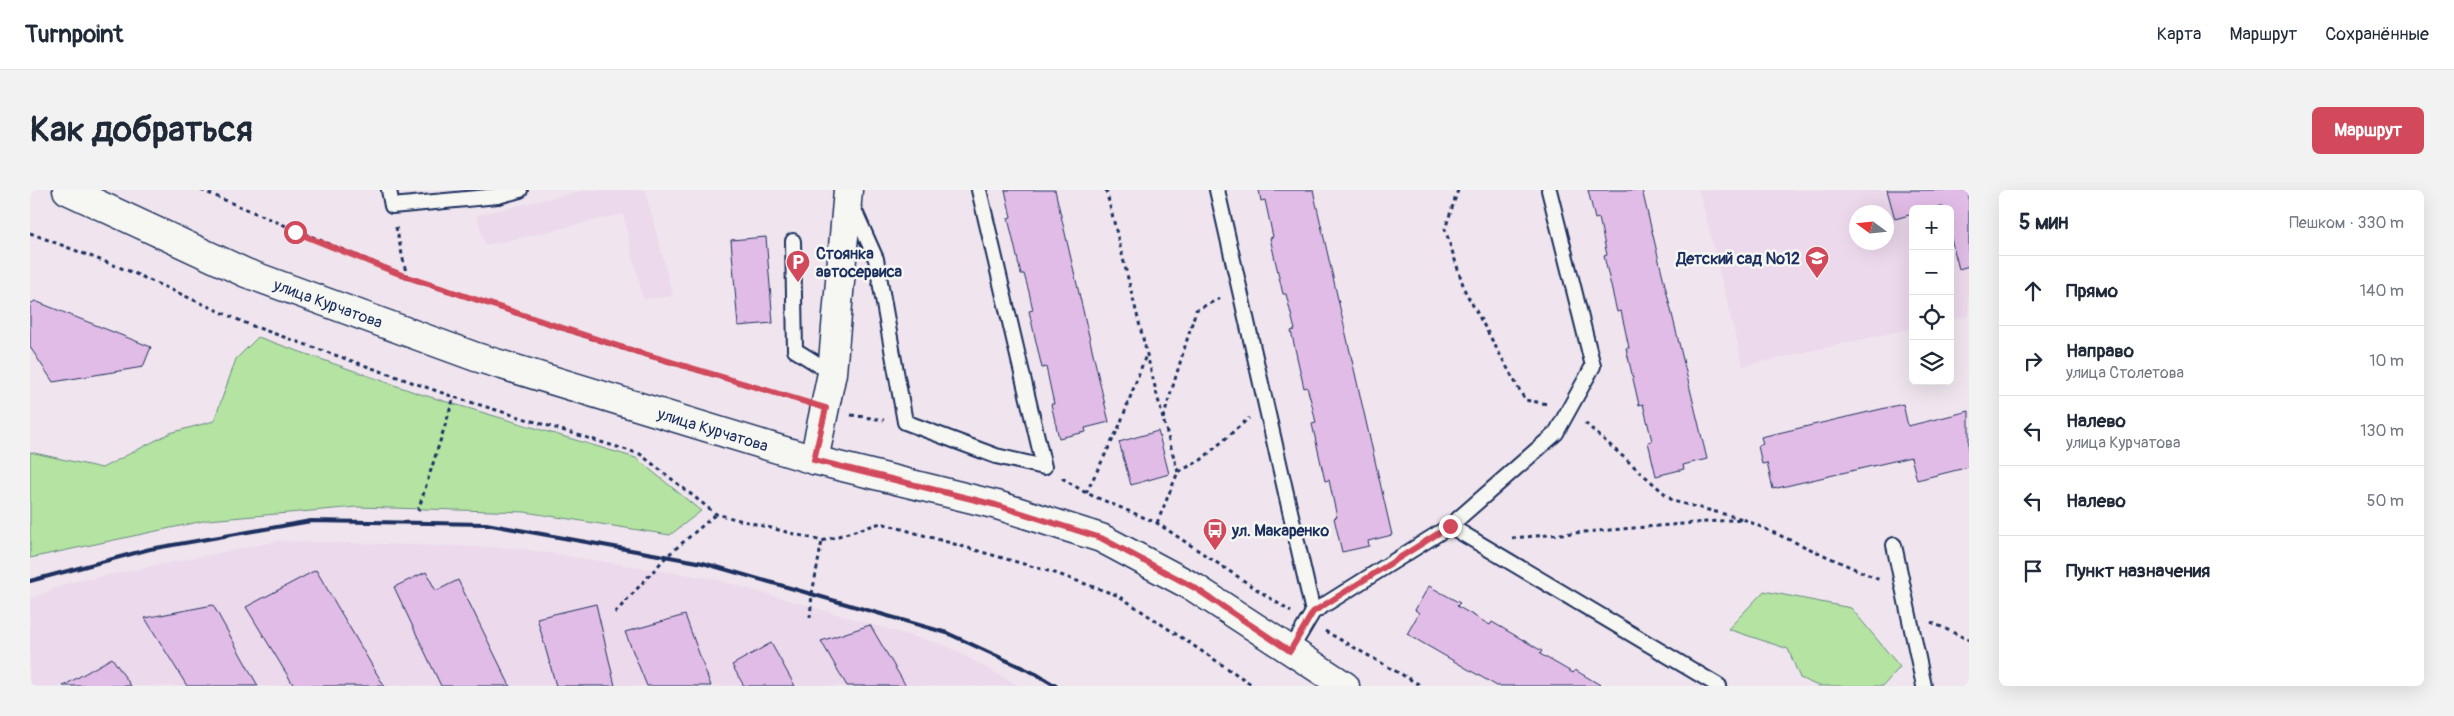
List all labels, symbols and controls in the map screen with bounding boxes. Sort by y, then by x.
text: Turnpoint [25,20,123,49]
text: Карта [2157,23,2201,46]
text: Маршрут [2229,23,2297,46]
text: Сохранённые [2325,23,2429,46]
button: Маршрут [2312,107,2424,154]
text: Как добраться [30,108,253,152]
north arrow [1849,205,1894,250]
map controls [1909,205,1954,385]
button: + [1909,205,1954,250]
text: 5 мин [2019,209,2069,236]
text: Пешком · 330 m [2289,213,2404,233]
route start [284,221,307,244]
place label: Стоянка автосервиса [816,244,903,282]
school or university icon: Детский сад №12 [1804,245,1830,279]
parking icon: Стоянка автосервиса [785,249,811,283]
place label: Детский сад №12 [1676,249,1800,269]
button: − [1909,250,1954,295]
street label: улица Курчатова [270,275,385,333]
icon: ahead [2019,277,2047,305]
text: Прямо [2066,279,2118,303]
text: 140 m [2360,281,2404,301]
button: locate [1909,295,1954,340]
text: Направо [2066,339,2134,363]
button: layers [1909,340,1954,385]
icon: right [2019,347,2047,375]
text: 10 m [2369,351,2404,371]
text: улица Столетова [2066,363,2184,383]
street label: улица Курчатова [654,404,770,456]
text: Налево [2066,409,2126,433]
icon: left [2019,417,2047,445]
text: 130 m [2360,421,2404,441]
text: улица Курчатова [2066,433,2180,453]
icon: left [2019,487,2047,515]
text: Налево [2066,489,2126,513]
text: 50 m [2367,491,2404,511]
route end [1439,515,1462,538]
bus stop icon: ул. Макаренко [1202,517,1228,551]
place label: ул. Макаренко [1231,521,1330,541]
icon: arrive [2019,557,2047,585]
text: Пункт назначения [2066,559,2210,583]

